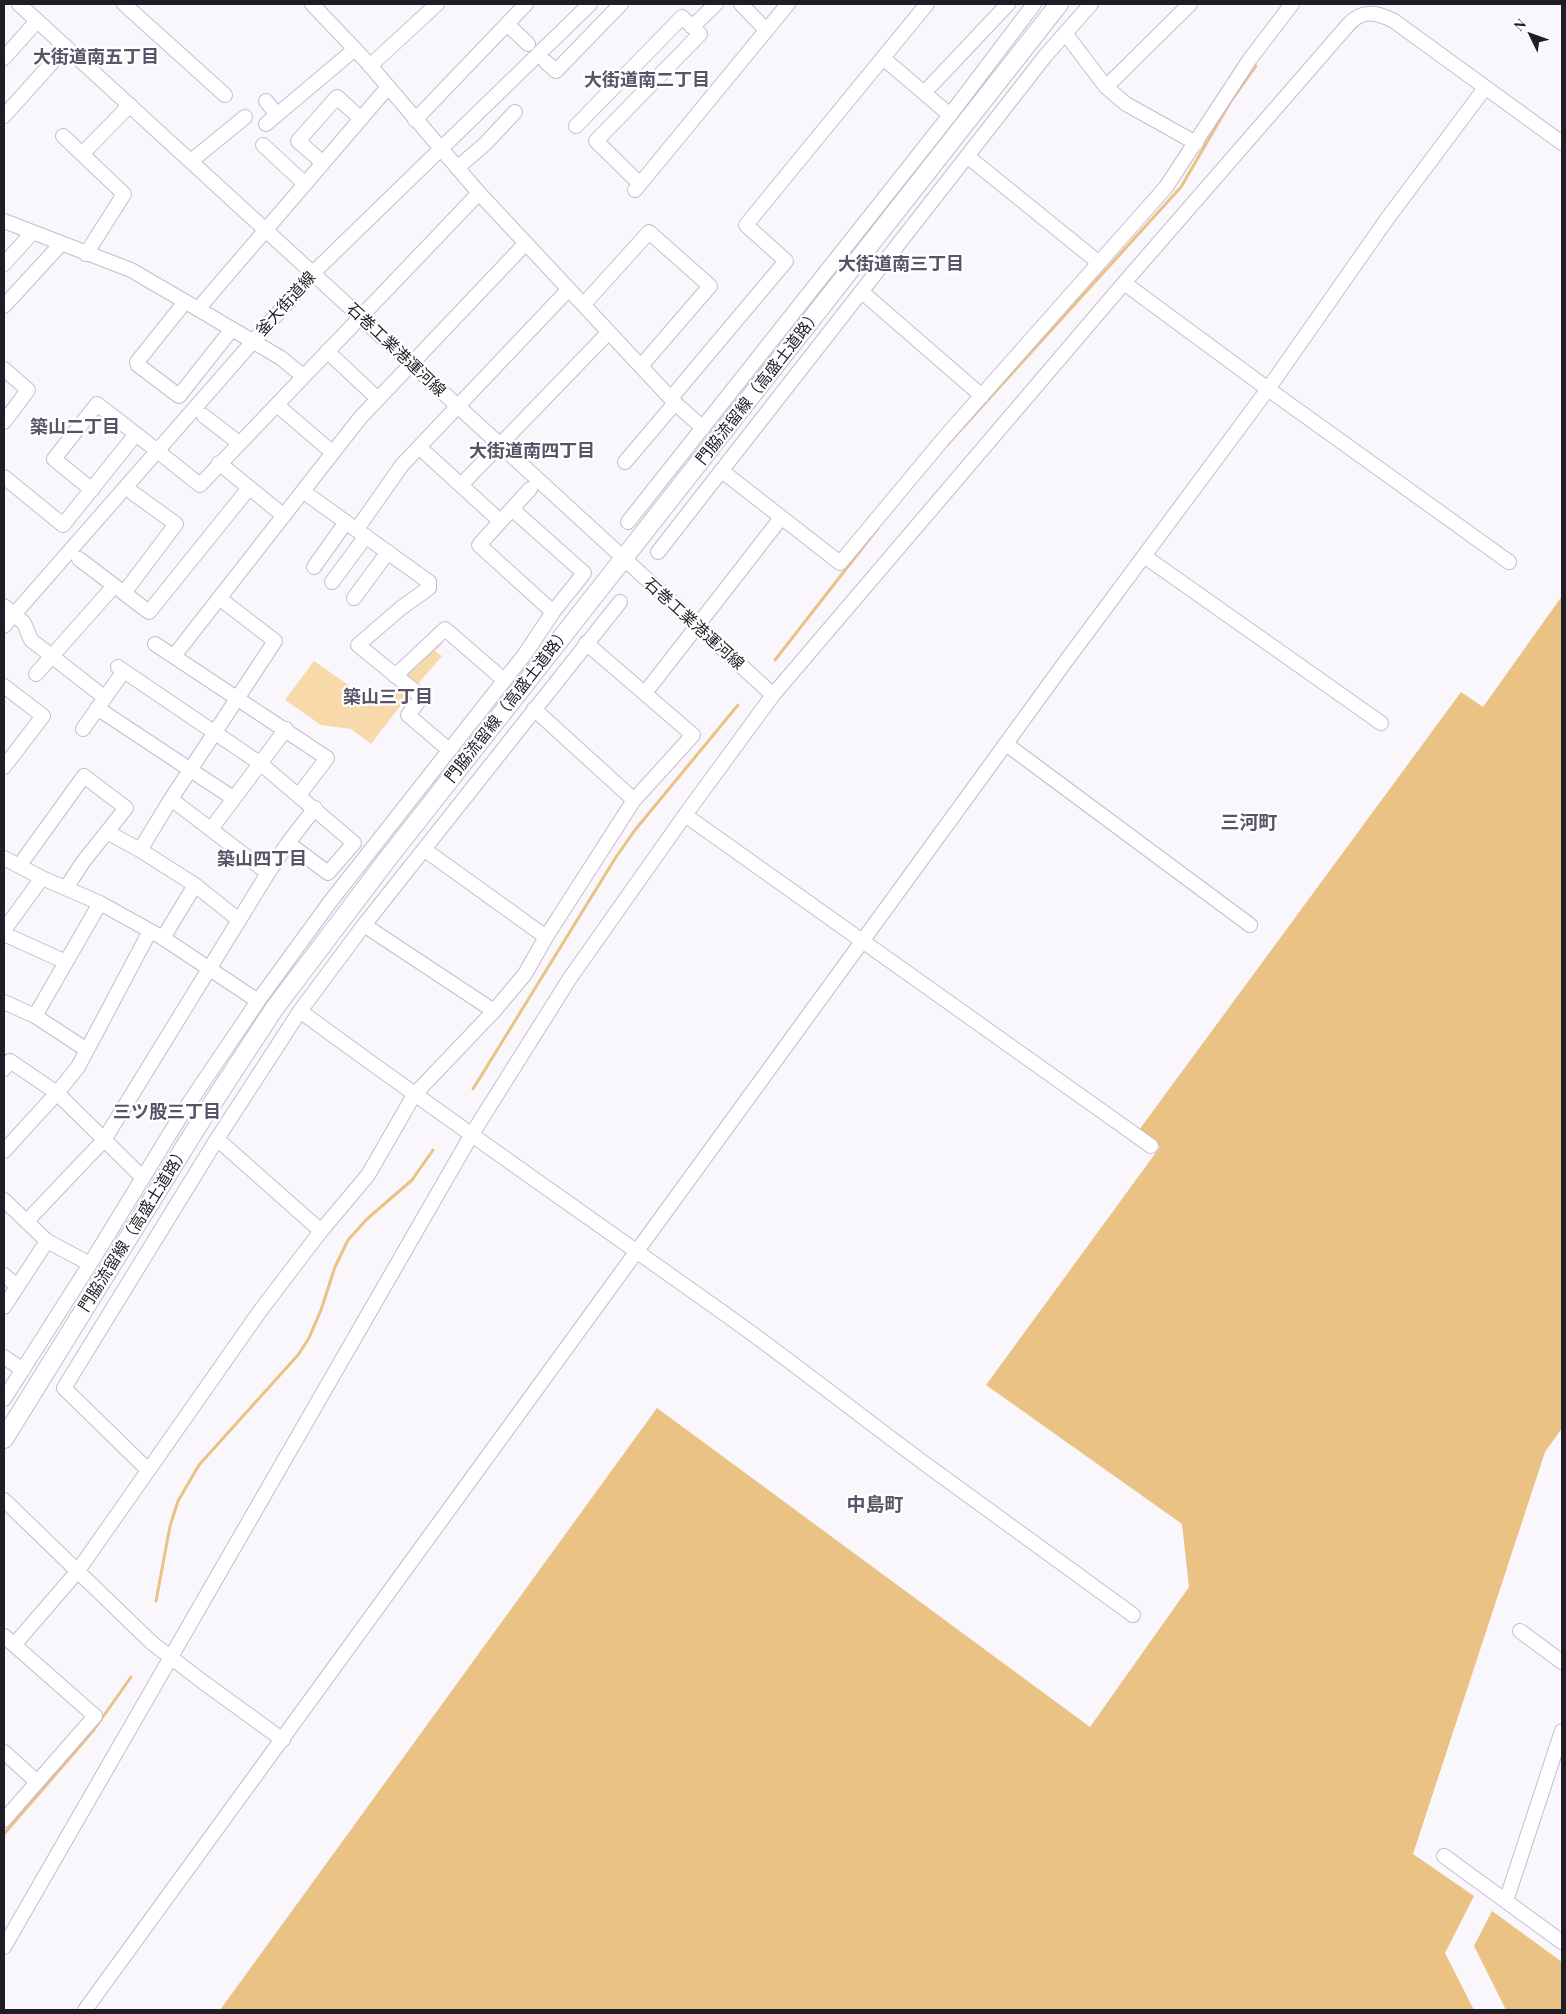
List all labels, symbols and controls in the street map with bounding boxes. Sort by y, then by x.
north arrow [1506,10,1556,60]
text: N [1509,15,1530,35]
district label: 大街道南五丁目 [33,46,159,68]
district label: 大街道南二丁目 [584,69,710,91]
district label: 大街道南三丁目 [838,253,964,275]
street label: 釜大街道線 [252,268,320,340]
street label: 石巻工業港運河線 [343,299,449,401]
street label: 門脇流留線（高盛土道路） [692,305,826,469]
district label: 築山二丁目 [30,416,120,438]
district label: 大街道南四丁目 [469,440,595,462]
street label: 石巻工業港運河線 [640,574,748,674]
street label: 門脇流留線（高盛土道路） [441,623,575,787]
district label: 築山三丁目 [343,686,433,708]
district label: 三河町 [1221,812,1277,834]
district label: 築山四丁目 [217,848,307,870]
district label: 三ツ股三丁目 [113,1101,221,1123]
street label: 門脇流留線（高盛土道路） [75,1143,193,1315]
district label: 中島町 [847,1494,903,1516]

